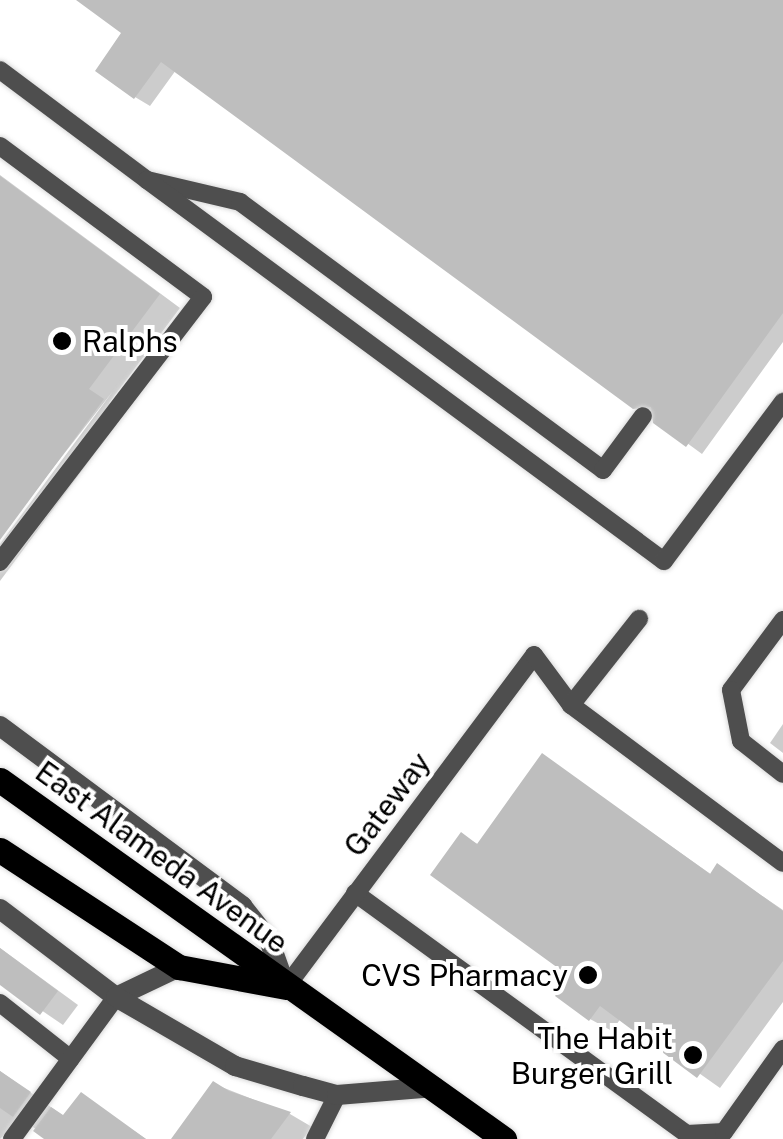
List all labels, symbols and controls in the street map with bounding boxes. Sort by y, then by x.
place label: Ralphs [82,323,178,359]
marker: Ralphs [51,330,73,352]
street label: Gateway [336,745,438,863]
street label: East Alameda Avenue [29,753,295,961]
place label: CVS Pharmacy [361,957,568,993]
marker: CVS Pharmacy [577,964,599,986]
place label: The Habit Burger Grill [511,1020,673,1090]
marker: The Habit Burger Grill [682,1044,704,1066]

